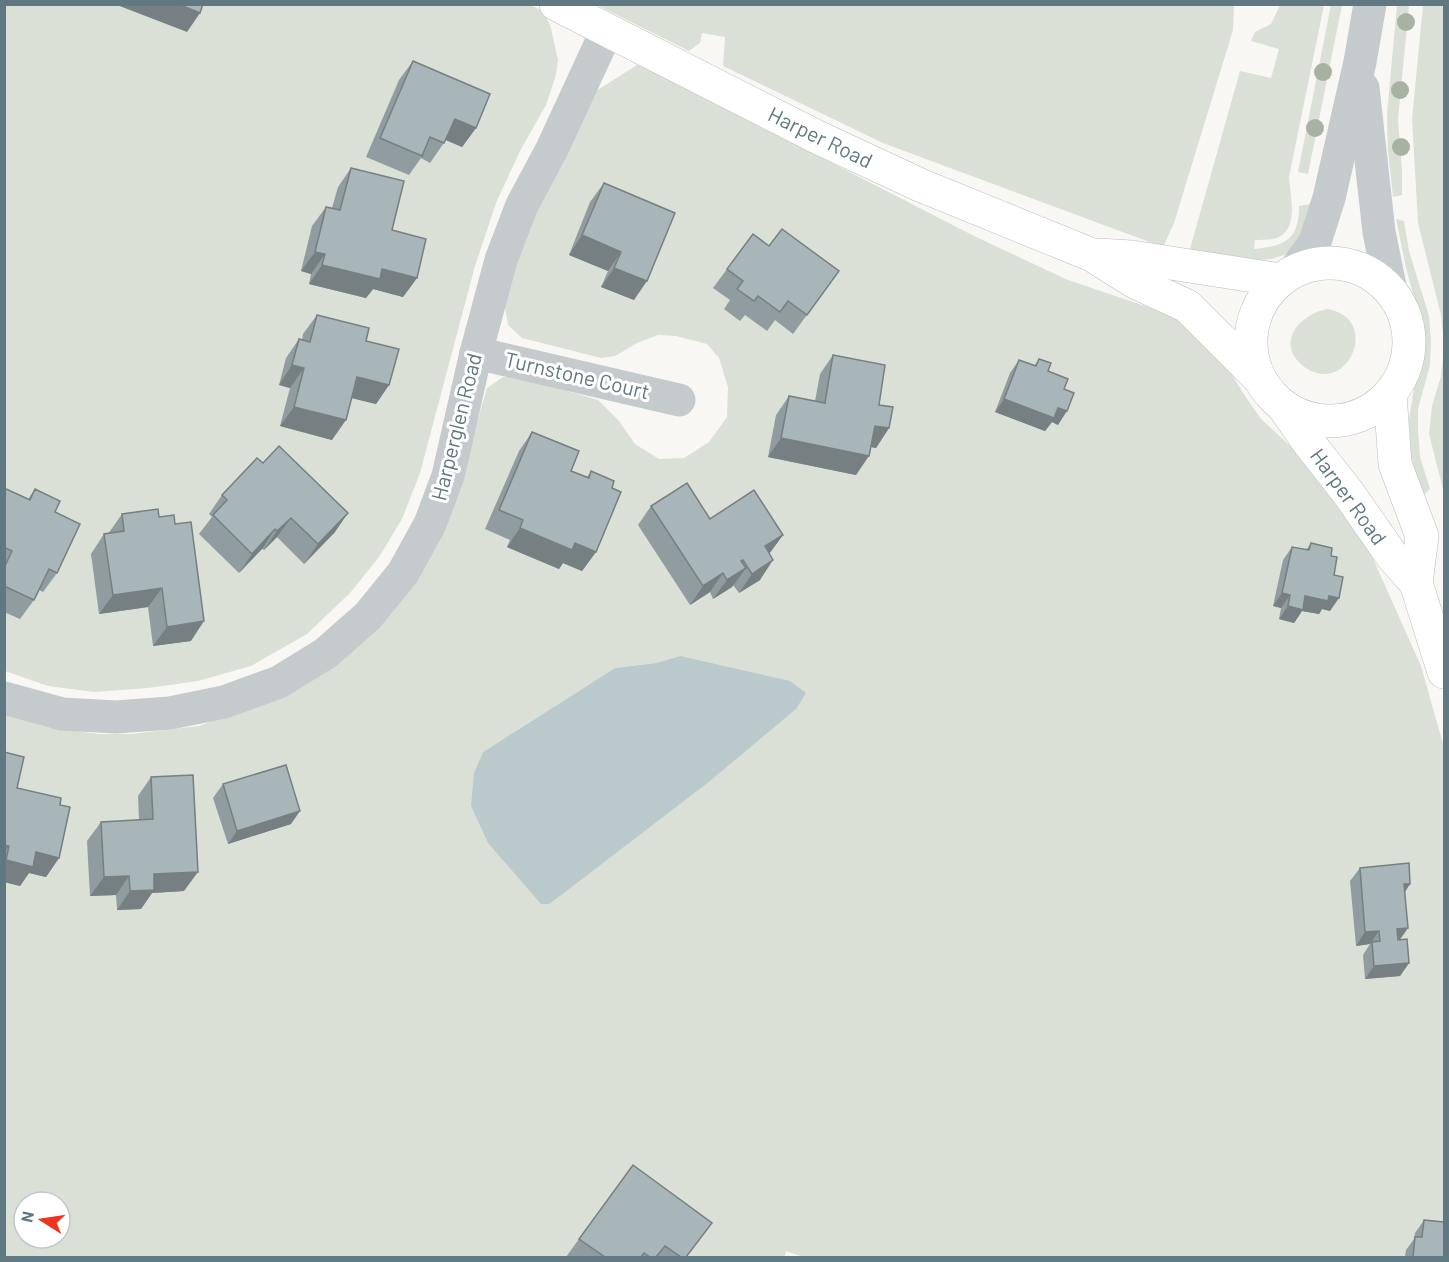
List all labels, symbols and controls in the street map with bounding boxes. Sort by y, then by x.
street label: Harper Road [764,101,877,173]
street label: Turnstone Court [503,346,652,403]
street label: Harperglen Road [425,350,486,503]
street label: Harper Road [1306,443,1393,549]
north arrow [12,1190,72,1250]
text: N [16,1210,37,1224]

